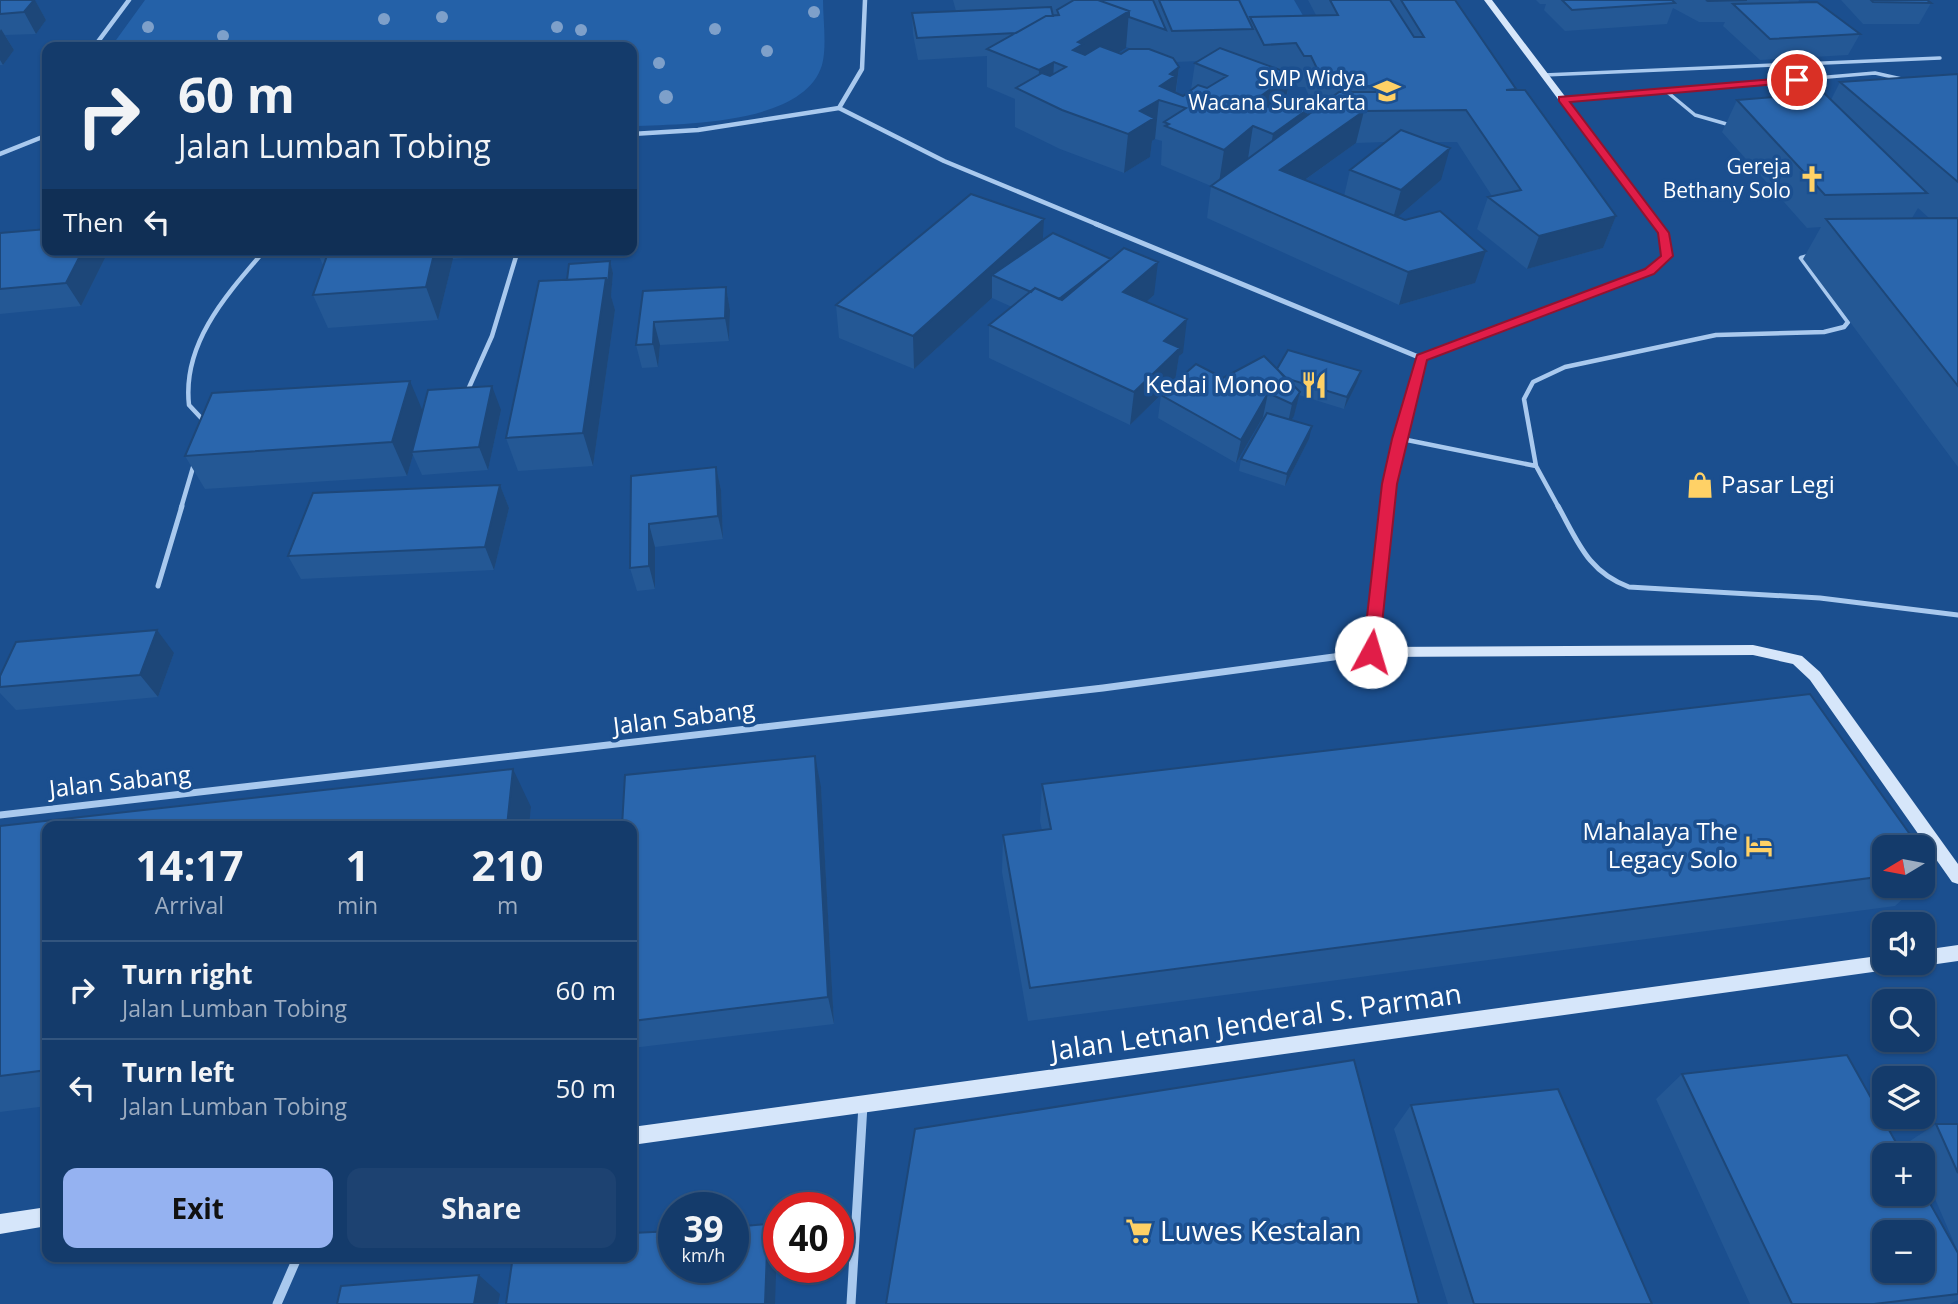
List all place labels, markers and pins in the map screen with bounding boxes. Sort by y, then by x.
pin [1767,50,1827,110]
place label: SMP Widya Wacana Surakarta [1188,64,1366,116]
school or university icon: SMP Widya Wacana Surakarta [1372,76,1402,106]
place label: Gereja Bethany Solo [1663,152,1791,204]
church icon: Gereja Bethany Solo [1797,164,1827,194]
place label: Kedai Monoo [1145,367,1293,400]
restaurant icon: Kedai Monoo [1299,370,1329,400]
place label: Pasar Legi [1721,467,1835,500]
shop icon: Pasar Legi [1685,470,1715,500]
place label: Mahalaya The Legacy Solo [1583,814,1738,875]
hotel icon: Mahalaya The Legacy Solo [1744,831,1774,861]
place label: Luwes Kestalan [1160,1211,1361,1249]
supermarket icon: Luwes Kestalan [1124,1216,1154,1246]

